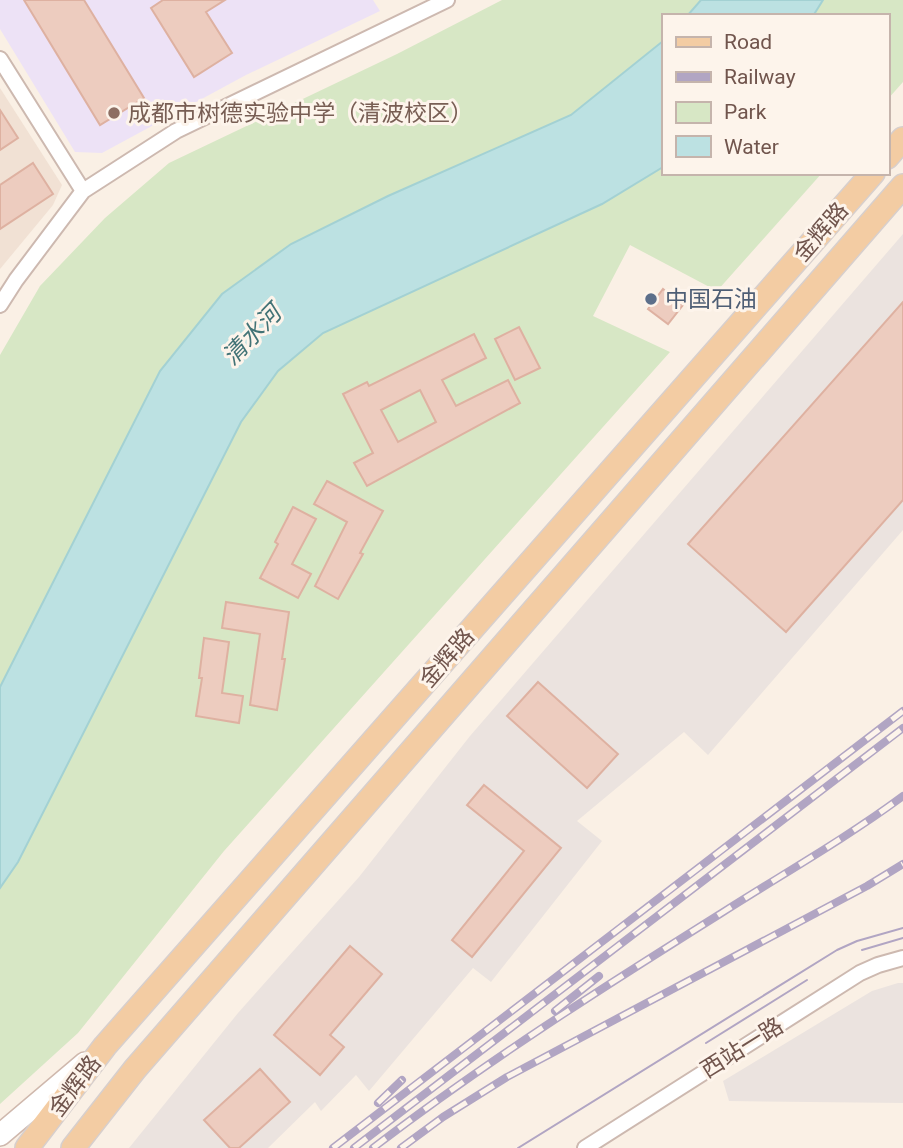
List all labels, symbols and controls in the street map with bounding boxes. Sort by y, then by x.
legend [662,14,889,175]
text: Road [724,30,772,54]
text: Railway [724,65,796,89]
place label: 成都市树德实验中学（清波校区） [128,100,473,127]
text: Park [724,100,767,124]
marker: 成都市树德实验中学（清波校区） [106,105,122,121]
text: Water [724,135,779,159]
street label: 金辉路 [788,197,854,267]
place label: 中国石油 [665,286,757,313]
marker: 中国石油 [643,291,659,307]
water label: 清水河 [217,297,290,371]
street label: 金辉路 [414,623,480,693]
street label: 西站一路 [696,1012,788,1084]
street label: 金辉路 [43,1050,107,1122]

